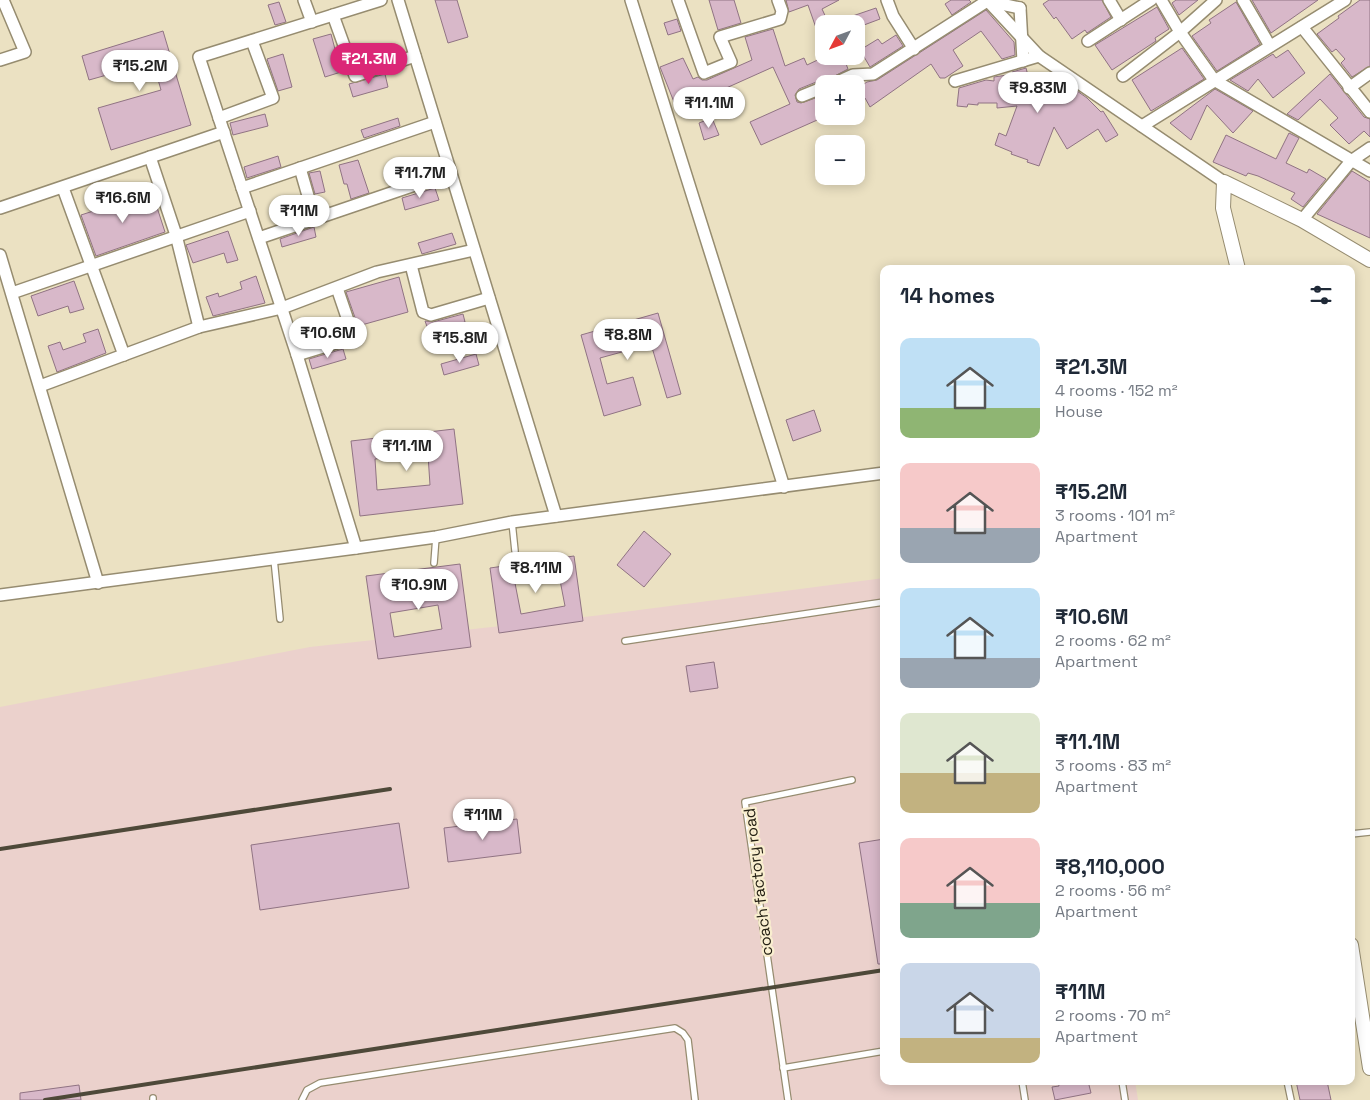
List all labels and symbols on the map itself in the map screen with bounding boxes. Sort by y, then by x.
north arrow [815,15,865,65]
pin: ₹21.3M [328,42,410,85]
pin: ₹15.2M [99,49,181,92]
pin: ₹9.83M [997,72,1079,114]
pin: ₹11.1M [668,86,750,129]
pin: ₹11.7M [379,156,461,199]
pin: ₹16.6M [82,182,164,224]
pin: ₹11M [269,194,329,237]
pin: ₹10.6M [287,316,369,359]
pin: ₹8.8M [593,318,663,361]
pin: ₹15.8M [419,322,501,364]
pin: ₹11.1M [366,430,448,472]
pin: ₹8.11M [495,552,577,594]
pin: ₹10.9M [378,568,460,611]
pin: ₹11M [453,798,513,841]
street label: coach factory road [739,807,777,957]

